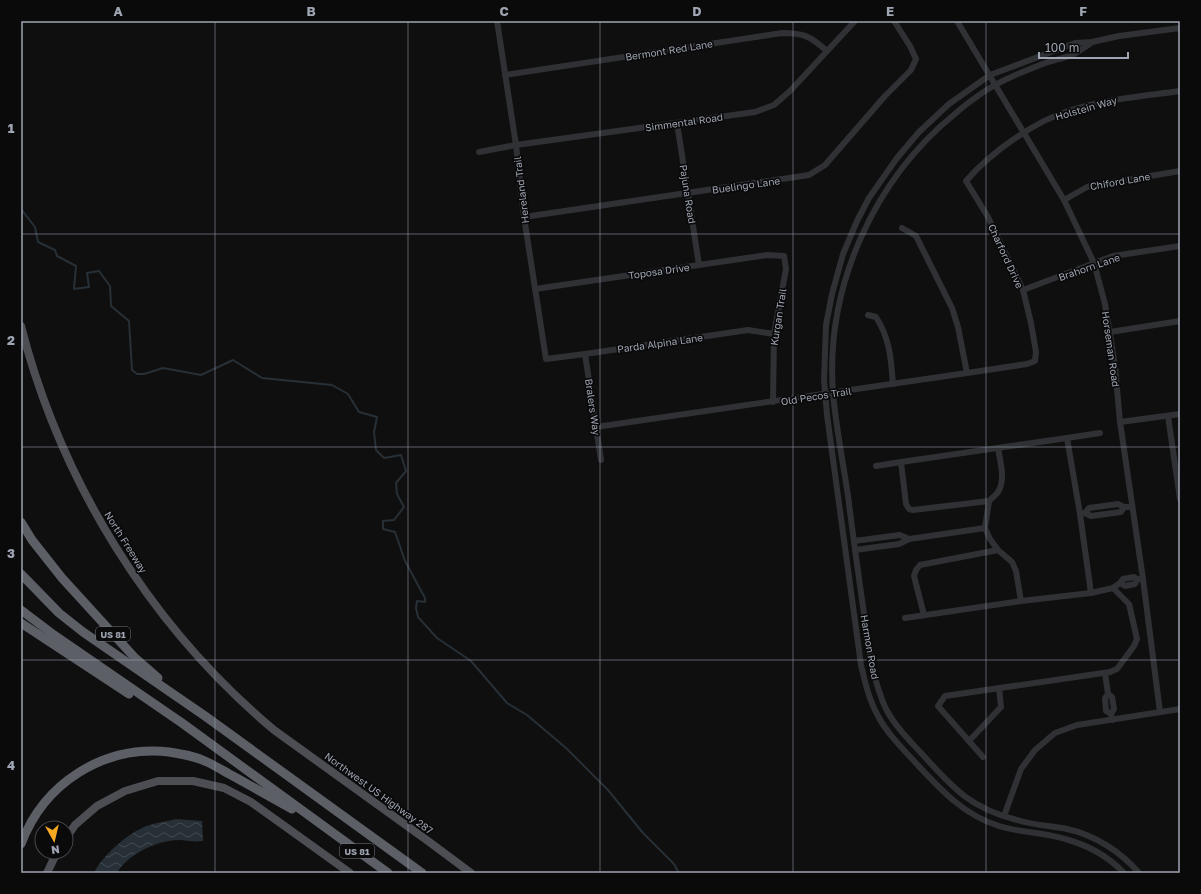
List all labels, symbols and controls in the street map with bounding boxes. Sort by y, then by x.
text: A [113,3,123,19]
text: B [306,3,316,19]
text: C [499,3,509,19]
text: D [692,3,702,19]
text: E [886,3,894,19]
text: F [1079,3,1087,19]
scale bar [1039,34,1128,60]
street label: Bermont Red Lane [624,37,714,63]
text: 100 m [1045,40,1079,55]
street label: Holstein Way [1054,93,1119,123]
street label: Simmental Road [644,111,724,133]
text: 1 [8,120,15,136]
street label: Hereland Trail [511,156,531,224]
street label: Pajuna Road [677,164,699,224]
street label: Chiford Lane [1089,170,1151,192]
street label: Buelingo Lane [711,174,781,196]
street label: Charford Drive [986,222,1026,290]
street label: Brahorn Lane [1057,251,1122,283]
street label: Toposa Drive [628,261,691,281]
street label: Kurgan Trail [768,288,788,346]
street label: Horseman Road [1100,310,1122,388]
street label: Parda Alpina Lane [616,331,704,355]
text: 2 [7,332,15,348]
street label: Bralers Way [583,378,603,436]
street label: Old Pecos Trail [780,384,852,408]
street label: North Freeway [102,509,150,575]
text: 3 [7,545,15,561]
street label: Harmon Road [858,614,882,680]
road number: US 81 [96,627,130,641]
street label: Northwest US Highway 287 [323,750,435,836]
text: 4 [7,757,15,773]
north arrow [34,820,74,860]
text: N [50,843,61,857]
road number: US 81 [340,844,374,858]

